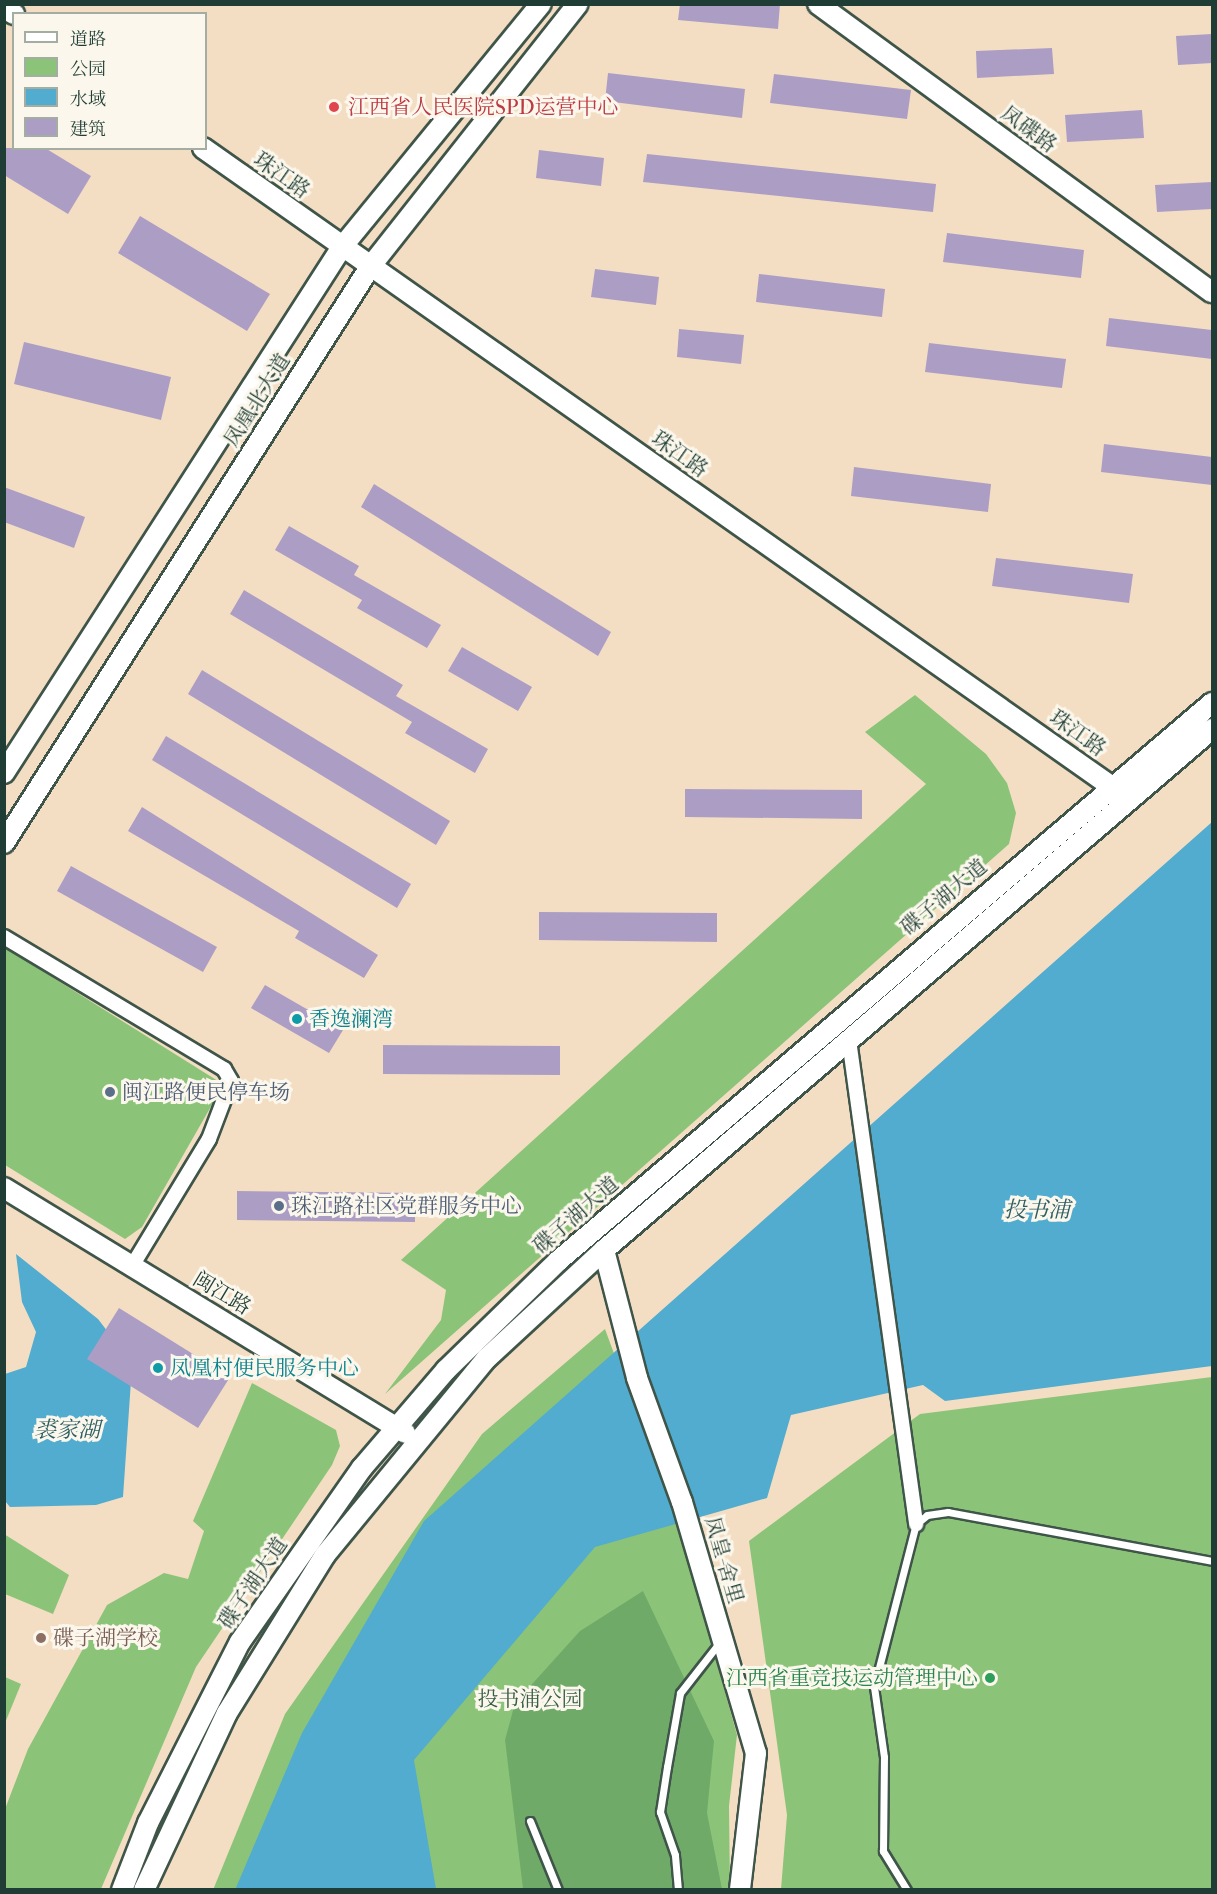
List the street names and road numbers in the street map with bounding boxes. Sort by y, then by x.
street label: 凤碟路 [996,100,1062,158]
street label: 珠江路 [249,147,315,203]
street label: 凤凰北大道 [218,349,296,451]
street label: 珠江路 [647,426,713,482]
street label: 珠江路 [1045,705,1111,761]
street label: 碟子湖大道 [896,854,992,940]
street label: 碟子湖大道 [528,1171,624,1259]
street label: 闽江路 [189,1266,255,1320]
street label: 凤皇-舍里 [700,1514,748,1606]
street label: 碟子湖大道 [213,1532,293,1634]

